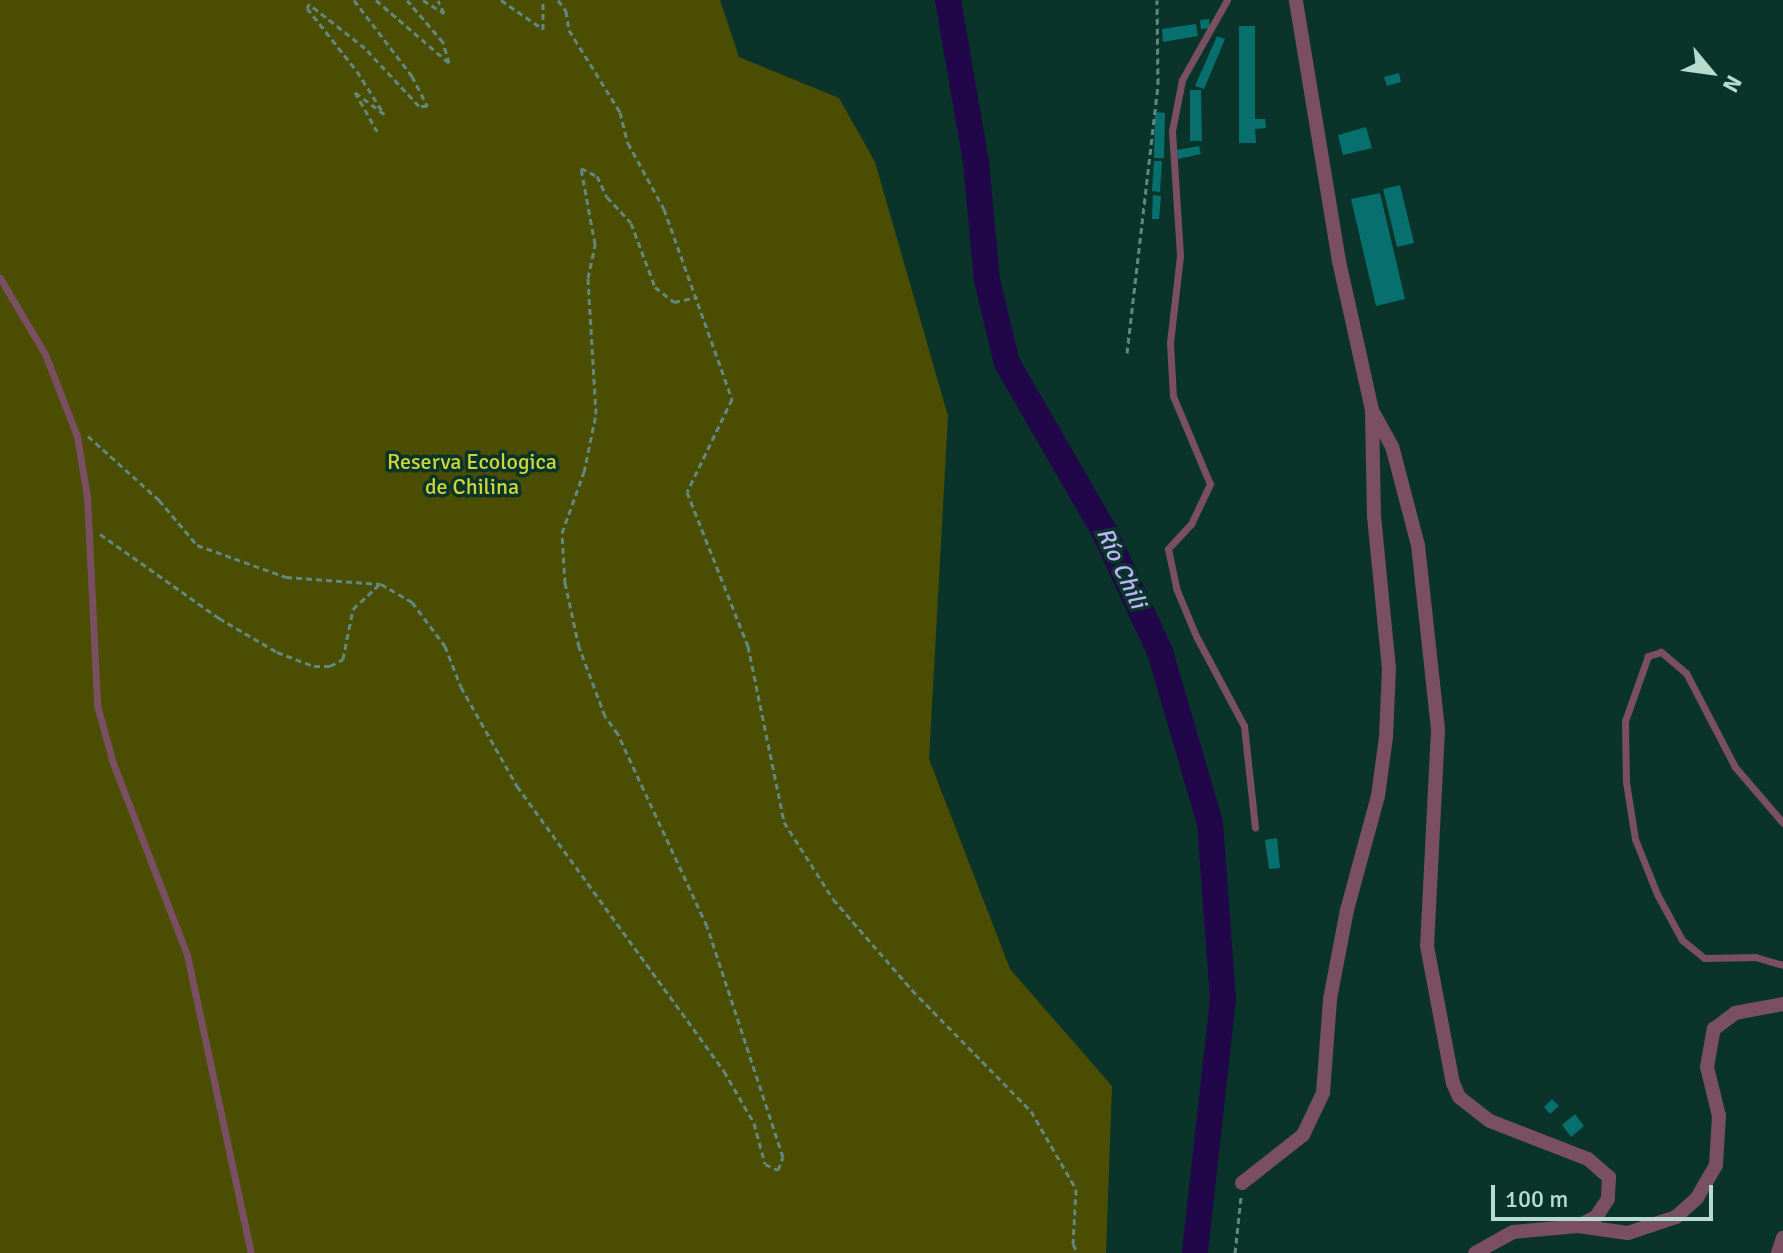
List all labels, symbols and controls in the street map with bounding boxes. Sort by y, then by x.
north arrow [1671,32,1751,112]
text: N [1717,71,1748,97]
park label: Reserva Ecologica de Chilina [387,448,557,500]
water label: Río Chili [1090,523,1152,613]
scale bar [1495,1169,1717,1219]
text: 100 m [1505,1184,1568,1214]

